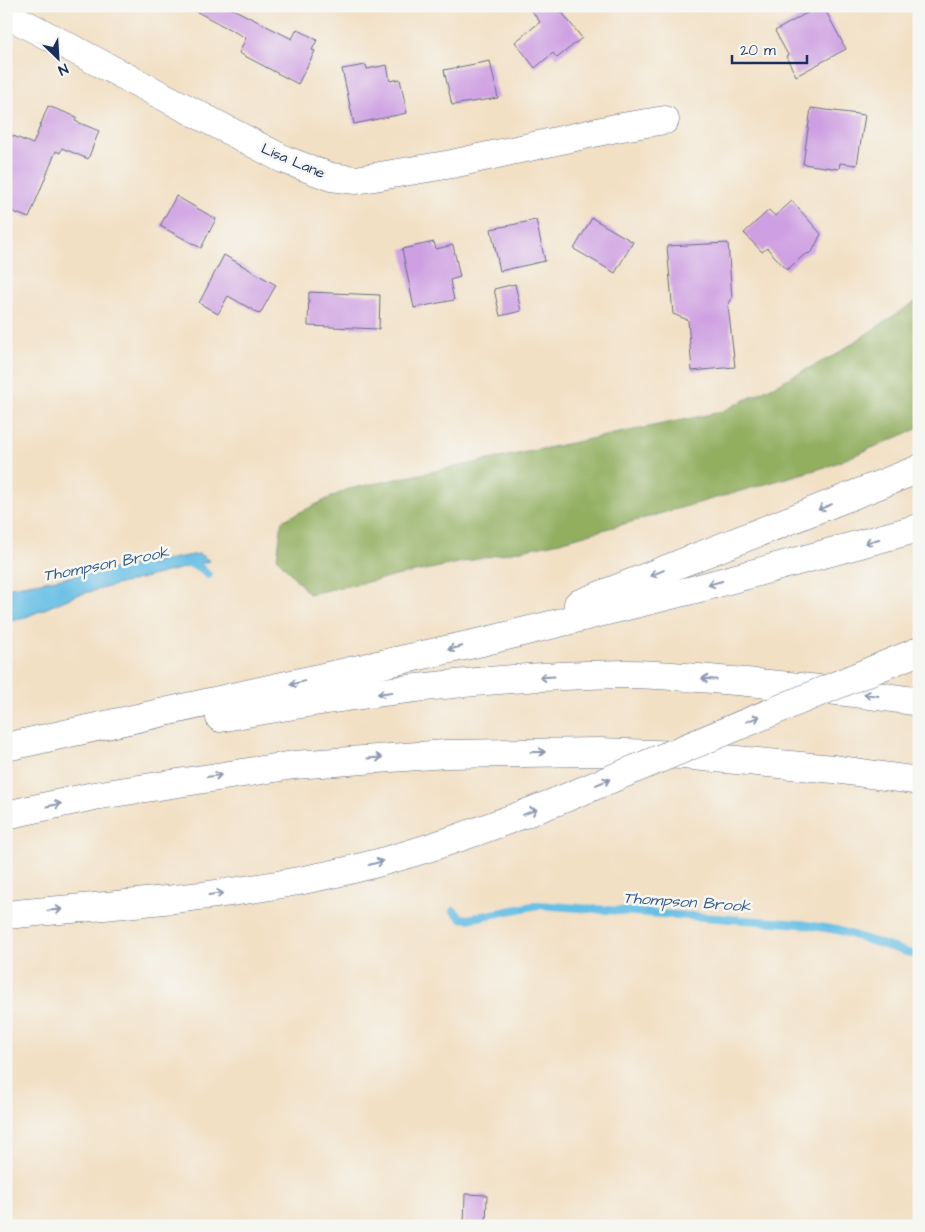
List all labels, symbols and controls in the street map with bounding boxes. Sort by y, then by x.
north arrow [32,32,82,82]
scale bar [732,32,808,64]
text: 20 m [740,40,776,61]
text: N [55,58,71,80]
street label: Lisa Lane [258,138,328,184]
one-way arrow [817,503,832,512]
one-way arrow [864,537,880,546]
water label: Thompson Brook [41,541,172,587]
one-way arrow [650,568,665,578]
one-way arrow [707,579,723,589]
one-way arrow [448,644,464,653]
one-way arrow [539,673,555,682]
one-way arrow [701,674,717,684]
one-way arrow [289,679,305,688]
one-way arrow [377,688,393,698]
one-way arrow [863,690,879,700]
one-way arrow [745,714,760,724]
one-way arrow [529,747,545,757]
one-way arrow [367,753,383,762]
one-way arrow [206,771,222,781]
one-way arrow [595,776,610,786]
one-way arrow [46,799,62,809]
one-way arrow [522,806,537,816]
one-way arrow [367,858,383,867]
water label: Thompson Brook [623,887,753,918]
one-way arrow [208,888,224,898]
one-way arrow [46,906,62,915]

